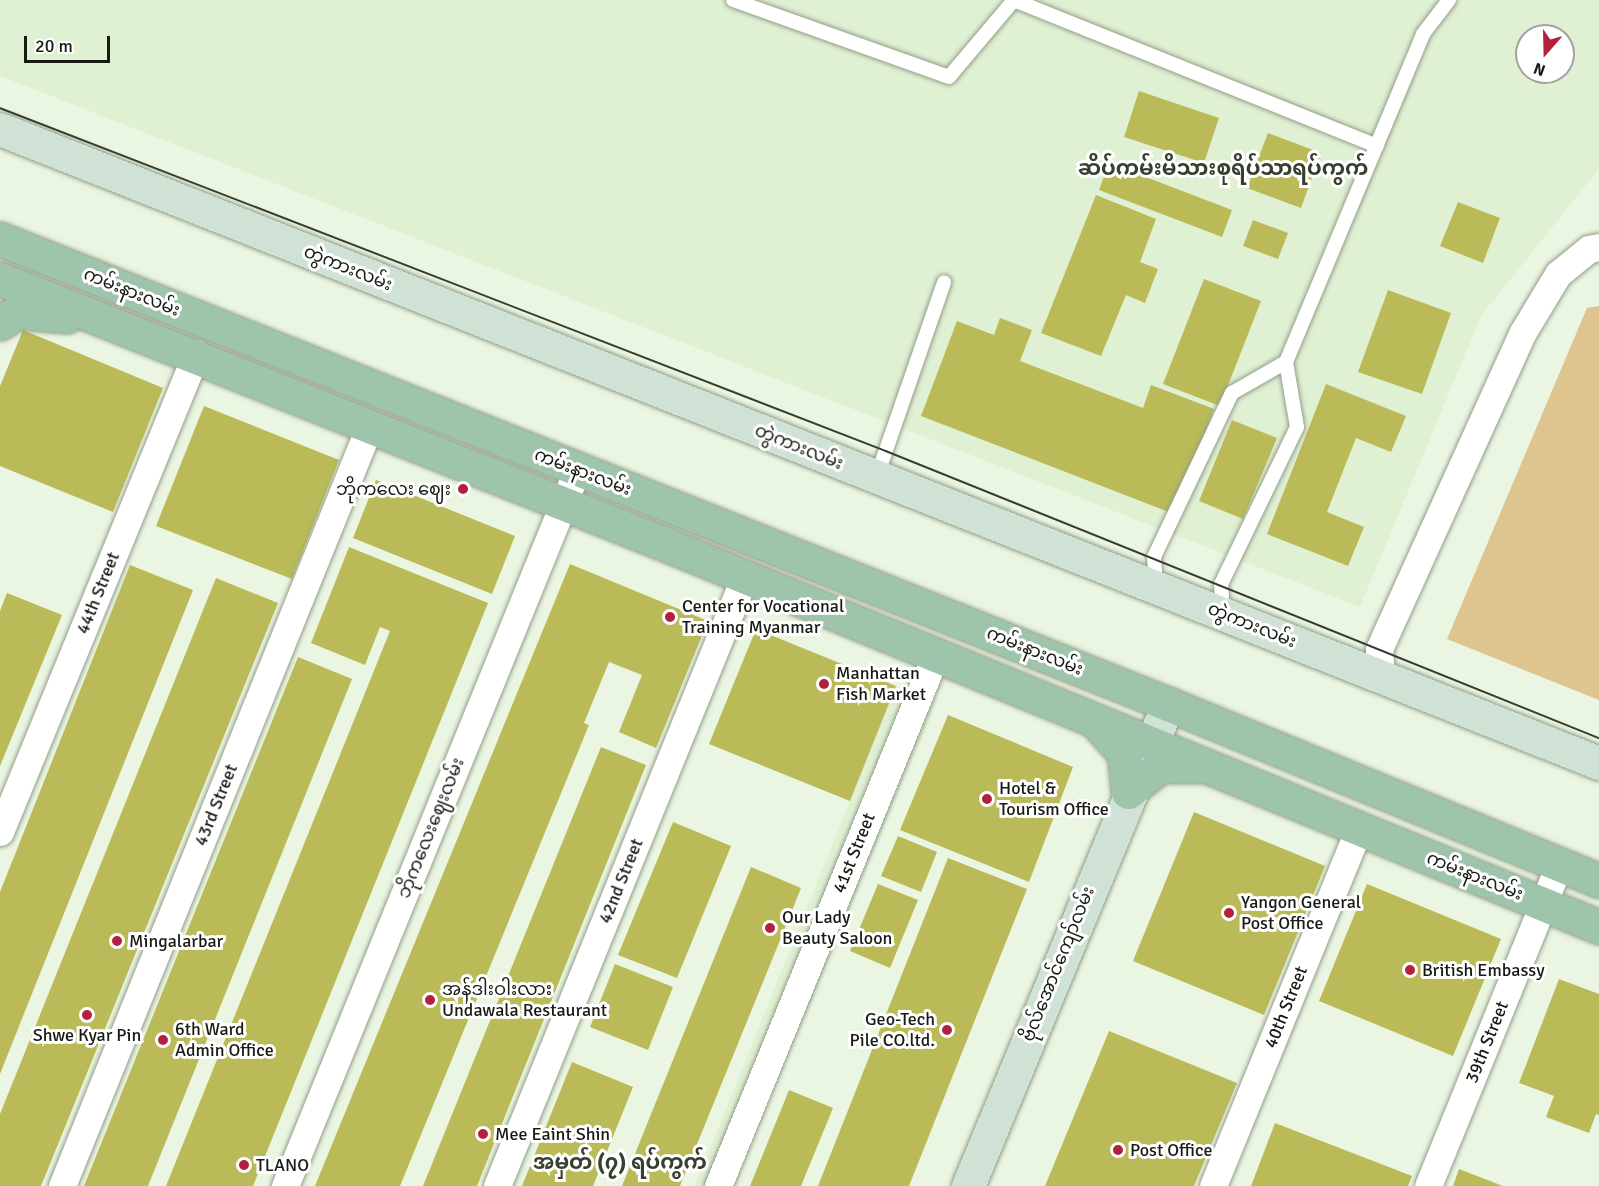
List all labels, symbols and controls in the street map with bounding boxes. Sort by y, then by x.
scale bar [27,24,112,62]
north arrow [1515,24,1575,84]
text: 20 m [35,35,73,57]
text: N [1531,58,1548,80]
district label: ဆိပ်ကမ်းမိသားစုရိပ်သာရပ်ကွက် [1078,155,1368,181]
street label: တွဲကားလမ်း [301,240,395,296]
street label: ကမ်းနားလမ်း [81,263,183,321]
street label: တွဲကားလမ်း [752,419,846,475]
street label: ကမ်းနားလမ်း [532,444,634,500]
place label: ဘိုကလေး ဈေး [336,478,451,500]
marker: ဘိုကလေး ဈေး [456,482,470,496]
street label: 44th Street [72,549,124,637]
place label: Center for Vocational Training Myanmar [682,596,844,638]
street label: တွဲကားလမ်း [1205,597,1299,653]
marker: Center for Vocational Training Myanmar [663,610,677,624]
street label: ကမ်းနားလမ်း [984,622,1086,680]
place label: Manhattan Fish Market [836,663,926,706]
marker: Manhattan Fish Market [817,677,831,691]
street label: ဘိုကလေးဈေးလမ်း [393,755,469,901]
street label: 43rd Street [190,761,242,849]
place label: Hotel & Tourism Office [999,778,1109,820]
marker: Hotel & Tourism Office [980,792,994,806]
street label: 41st Street [828,810,880,896]
street label: 42nd Street [594,835,648,927]
street label: ကမ်းနားလမ်း [1424,847,1526,905]
street label: ဗိုလ်အောင်ကျော်လမ်း [1017,883,1099,1045]
place label: Yangon General Post Office [1241,892,1361,934]
marker: Yangon General Post Office [1222,906,1236,920]
place label: Our Lady Beauty Saloon [782,907,892,950]
marker: Our Lady Beauty Saloon [763,921,777,935]
place label: Mingalarbar [129,930,223,952]
marker: Mingalarbar [110,934,124,948]
place label: British Embassy [1422,959,1545,981]
street label: 40th Street [1260,963,1312,1051]
marker: British Embassy [1403,963,1417,977]
place label: အန်ဒါးဝါးလား Undawala Restaurant [442,979,607,1022]
marker: အန်ဒါးဝါးလား Undawala Restaurant [423,993,437,1007]
street label: 39th Street [1461,998,1513,1086]
marker: Shwe Kyar Pin [80,1008,94,1022]
place label: Geo-Tech Pile CO.ltd. [850,1009,935,1052]
place label: 6th Ward Admin Office [175,1019,274,1062]
marker: Geo-Tech Pile CO.ltd. [940,1023,954,1037]
place label: Shwe Kyar Pin [33,1024,141,1046]
marker: 6th Ward Admin Office [156,1033,170,1047]
place label: Mee Eaint Shin [495,1123,610,1145]
marker: Mee Eaint Shin [476,1127,490,1141]
place label: Post Office [1130,1139,1212,1161]
marker: Post Office [1111,1143,1125,1157]
district label: အမှတ် (၇) ရပ်ကွက် [533,1149,707,1175]
place label: TLANO [256,1154,309,1176]
marker: TLANO [237,1158,251,1172]

